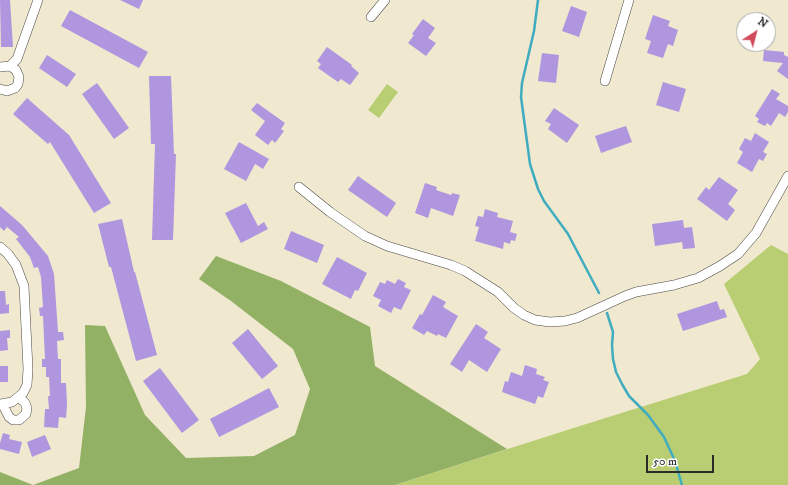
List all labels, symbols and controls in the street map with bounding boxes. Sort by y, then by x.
north arrow [736,12,776,52]
text: N [755,15,770,31]
scale bar [648,447,716,473]
text: 50 m [653,454,677,469]

